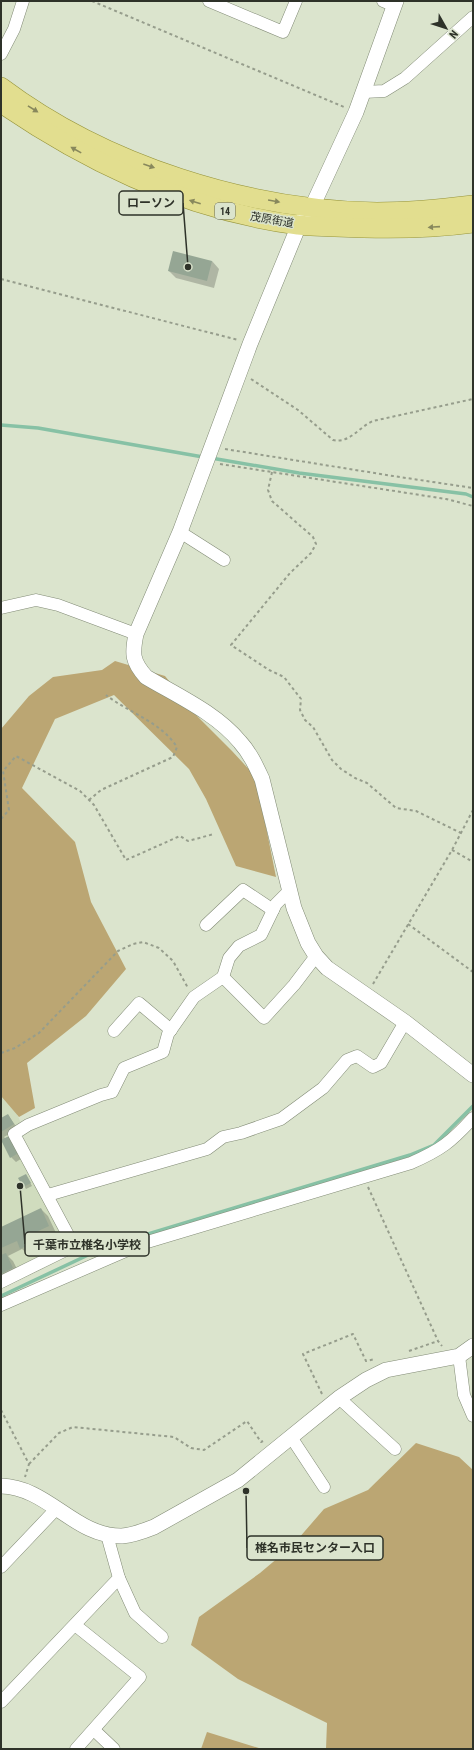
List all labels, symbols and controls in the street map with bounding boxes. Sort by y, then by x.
north arrow [426,8,466,48]
text: N [446,27,461,41]
one-way arrow [28,105,38,113]
one-way arrow [70,146,82,153]
one-way arrow [144,164,156,170]
callout: ローソン [119,191,183,215]
text: ローソン [127,196,175,210]
one-way arrow [189,198,201,204]
one-way arrow [268,198,280,204]
road number: 14 [215,203,235,219]
street label: 茂原街道 [249,210,295,230]
one-way arrow [428,224,440,231]
callout: 千葉市立椎名小学校 [25,1232,149,1256]
text: 千葉市立椎名小学校 [33,1238,141,1252]
callout: 椎名市民センター入口 [247,1536,383,1560]
text: 椎名市民センター入口 [255,1541,375,1555]

